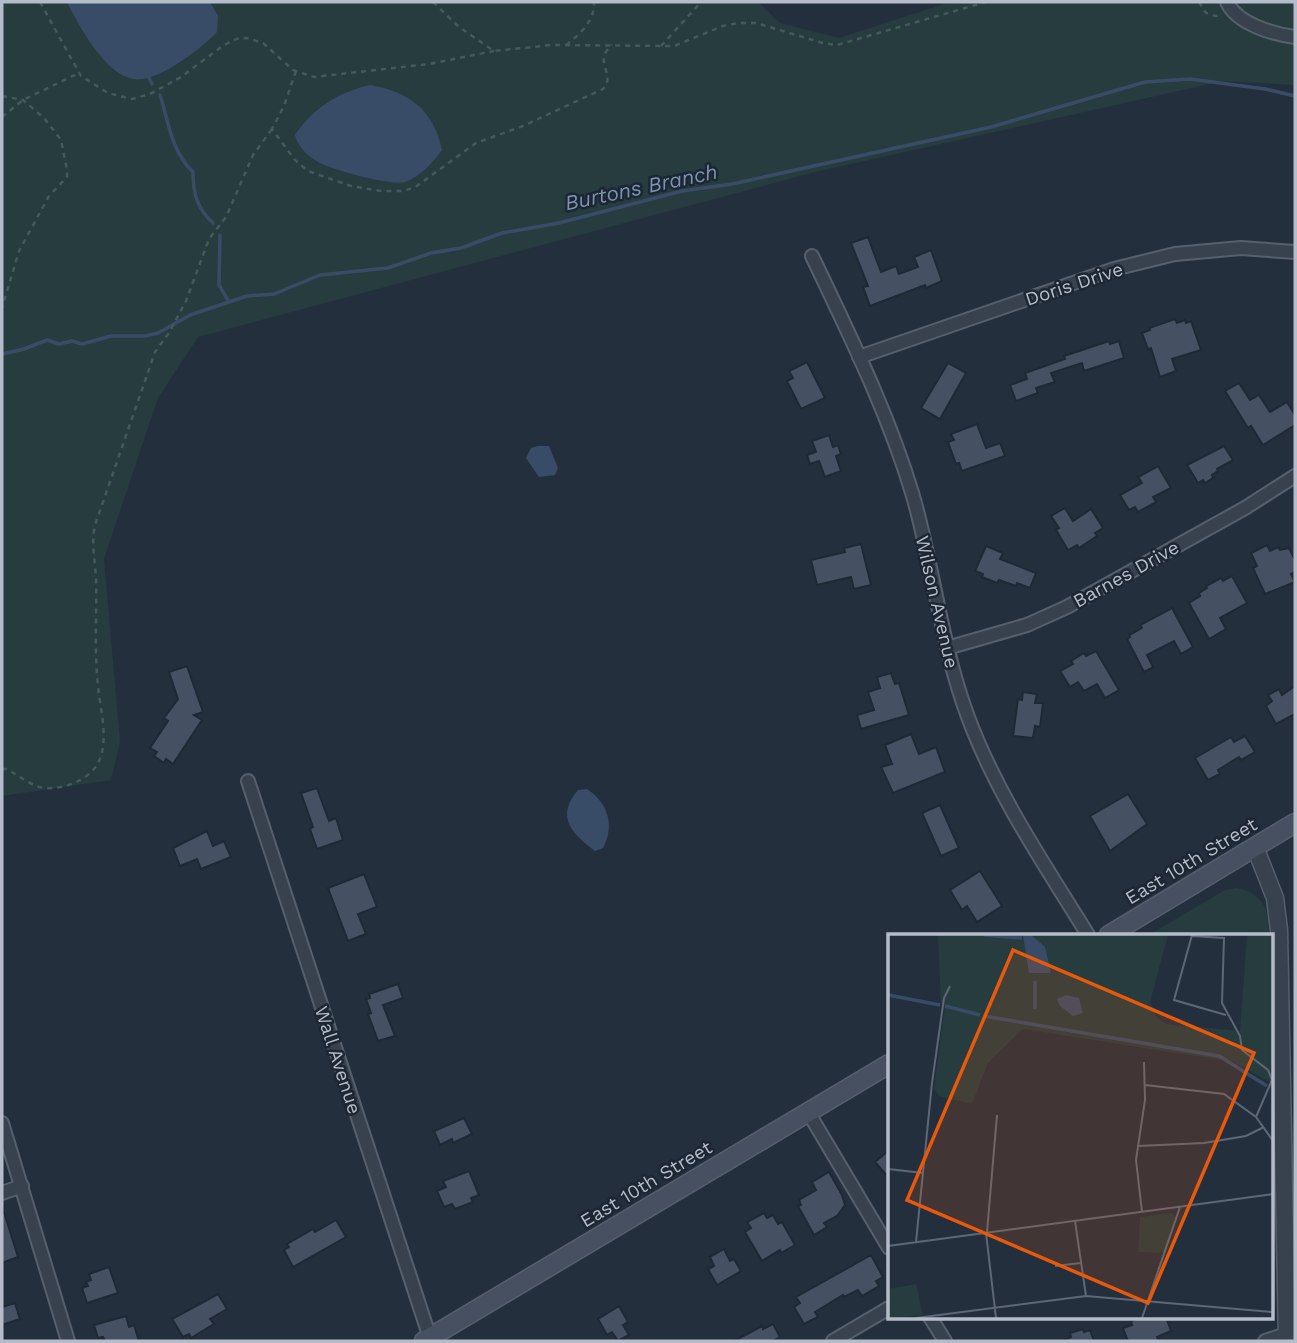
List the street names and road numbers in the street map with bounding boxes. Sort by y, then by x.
street label: Doris Drive [1022,257,1126,311]
street label: Wilson Avenue [911,534,963,670]
street label: Barnes Drive [1069,535,1183,613]
street label: East 10th Street [1121,813,1261,909]
street label: Wall Avenue [310,1003,366,1117]
street label: East 10th Street [576,1136,716,1232]

